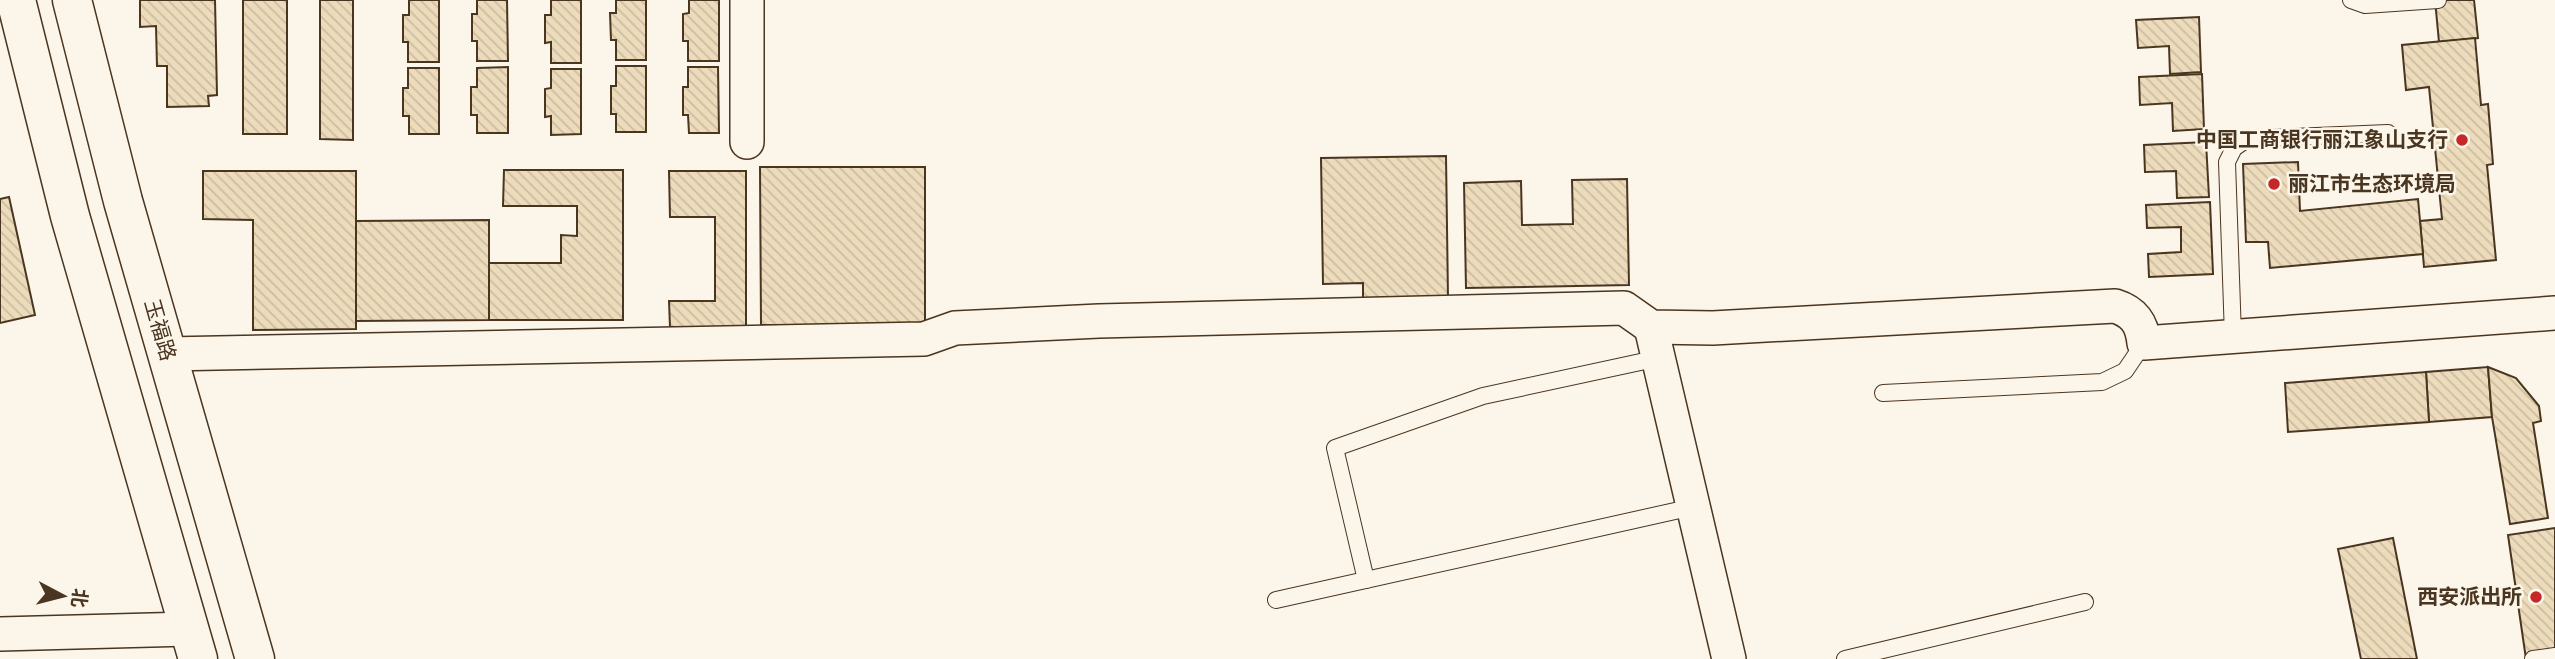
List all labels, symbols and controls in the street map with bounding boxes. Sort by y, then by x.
place label: 中国工商银行丽江象山支行 [2196,123,2448,155]
marker: 中国工商银行丽江象山支行 [2454,132,2470,148]
place label: 丽江市生态环境局 [2288,167,2456,199]
marker: 丽江市生态环境局 [2266,176,2282,192]
street label: 玉福路 [137,295,185,364]
north arrow [28,561,98,631]
place label: 西安派出所 [2417,580,2522,612]
text: 北 [65,587,96,609]
marker: 西安派出所 [2528,589,2544,605]

